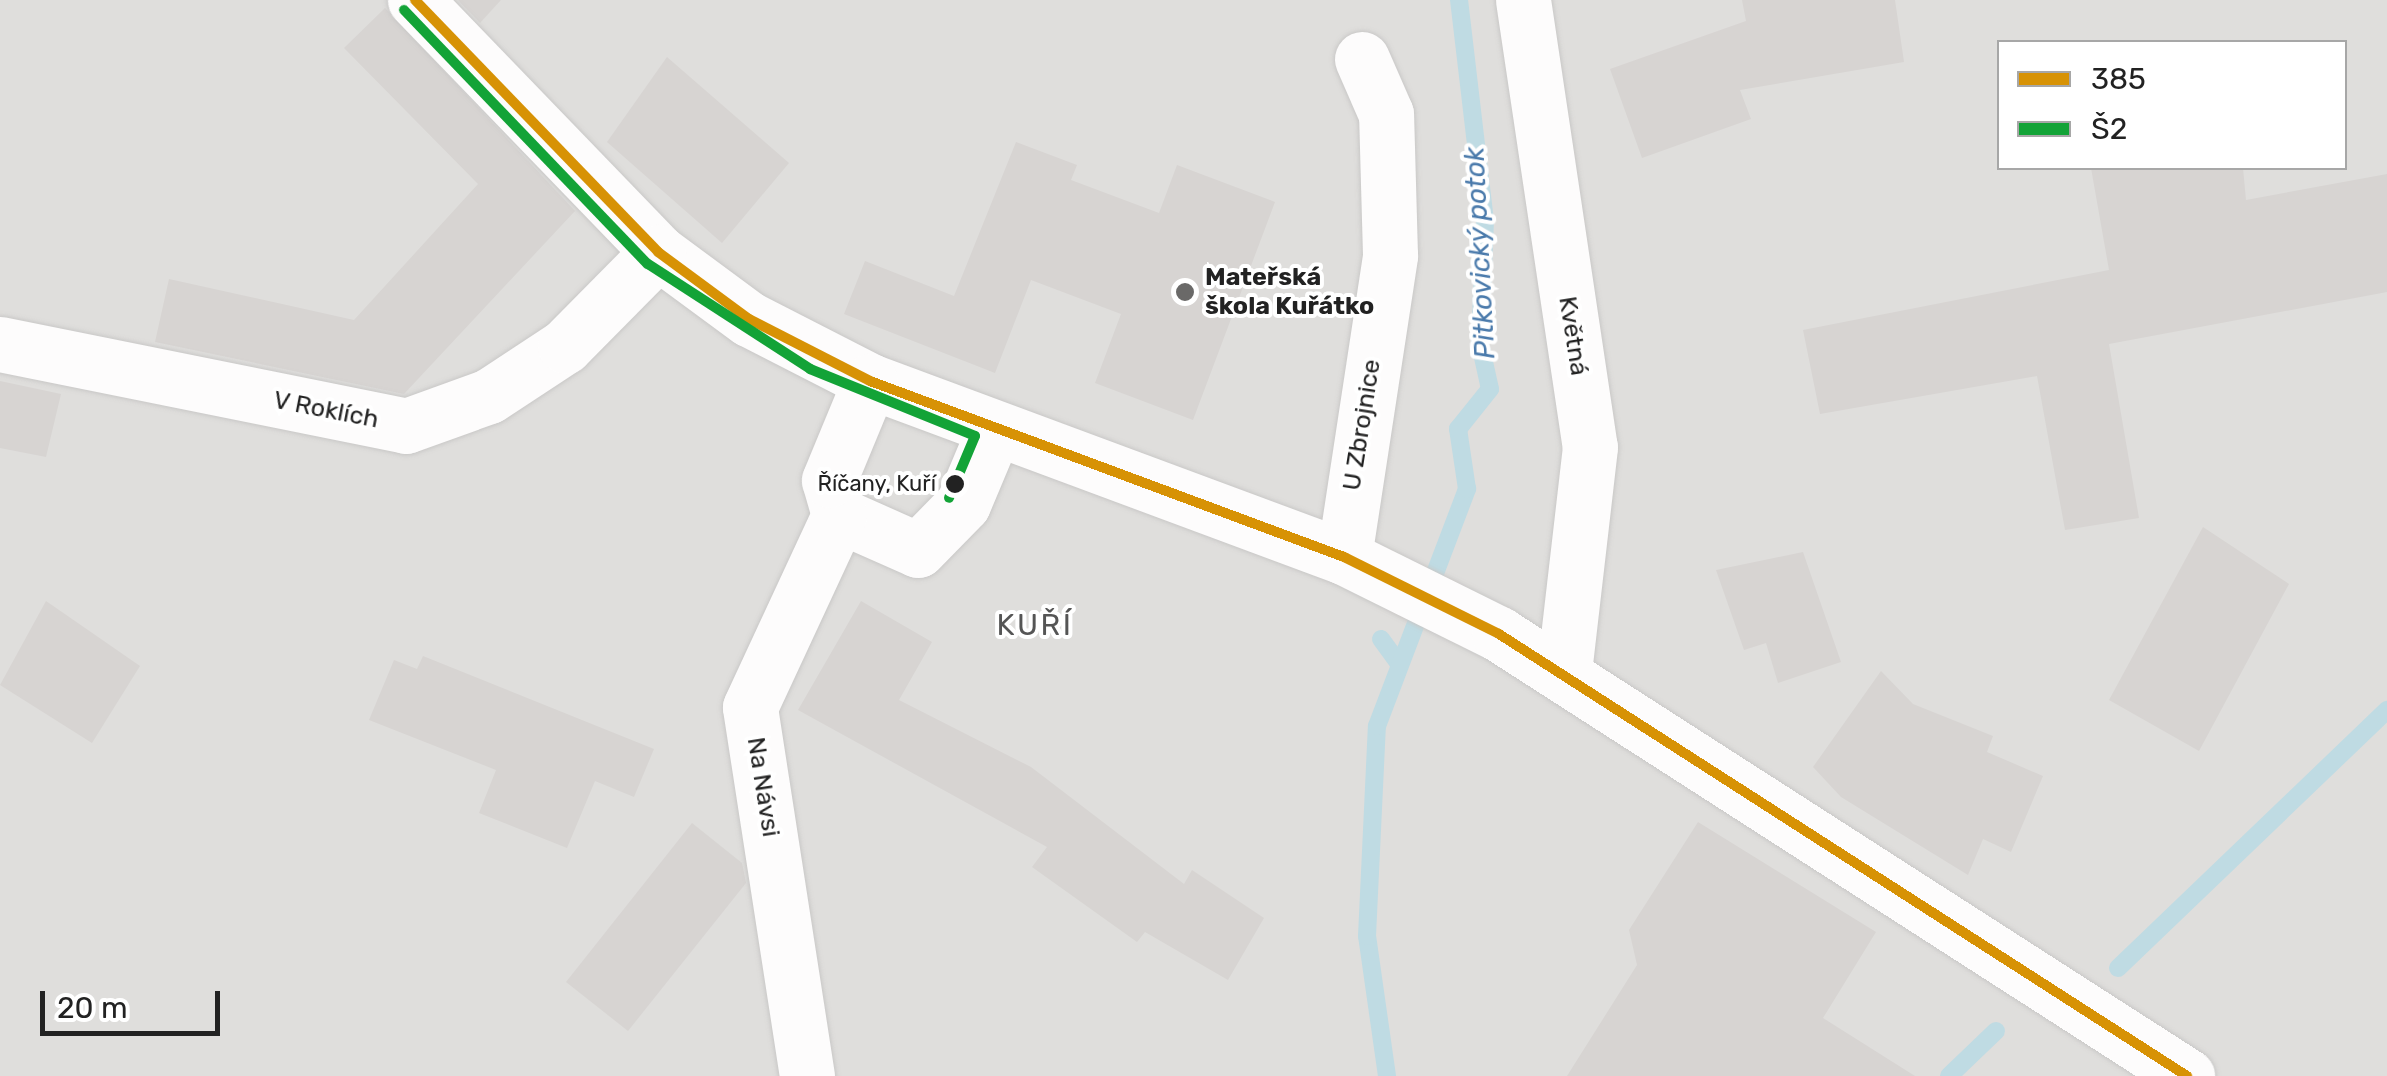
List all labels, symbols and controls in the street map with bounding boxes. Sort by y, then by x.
legend [1997,40,2347,170]
text: 385 [2091,61,2146,97]
text: Š2 [2091,111,2127,147]
water label: Pitkovický potok [1458,146,1502,360]
place label: Mateřská škola Kuřátko [1205,263,1374,322]
marker: Mateřská škola Kuřátko [1174,281,1196,303]
street label: Květná [1552,294,1594,378]
street label: U Zbrojnice [1337,357,1387,493]
street label: V Roklích [271,385,381,435]
place label: Říčany, Kuří [818,471,936,497]
marker: Říčany, Kuří [945,474,965,494]
district label: KUŘÍ [997,607,1073,643]
street label: Na Návsi [740,735,786,839]
scale bar [45,971,225,1033]
text: 20 m [57,990,128,1026]

